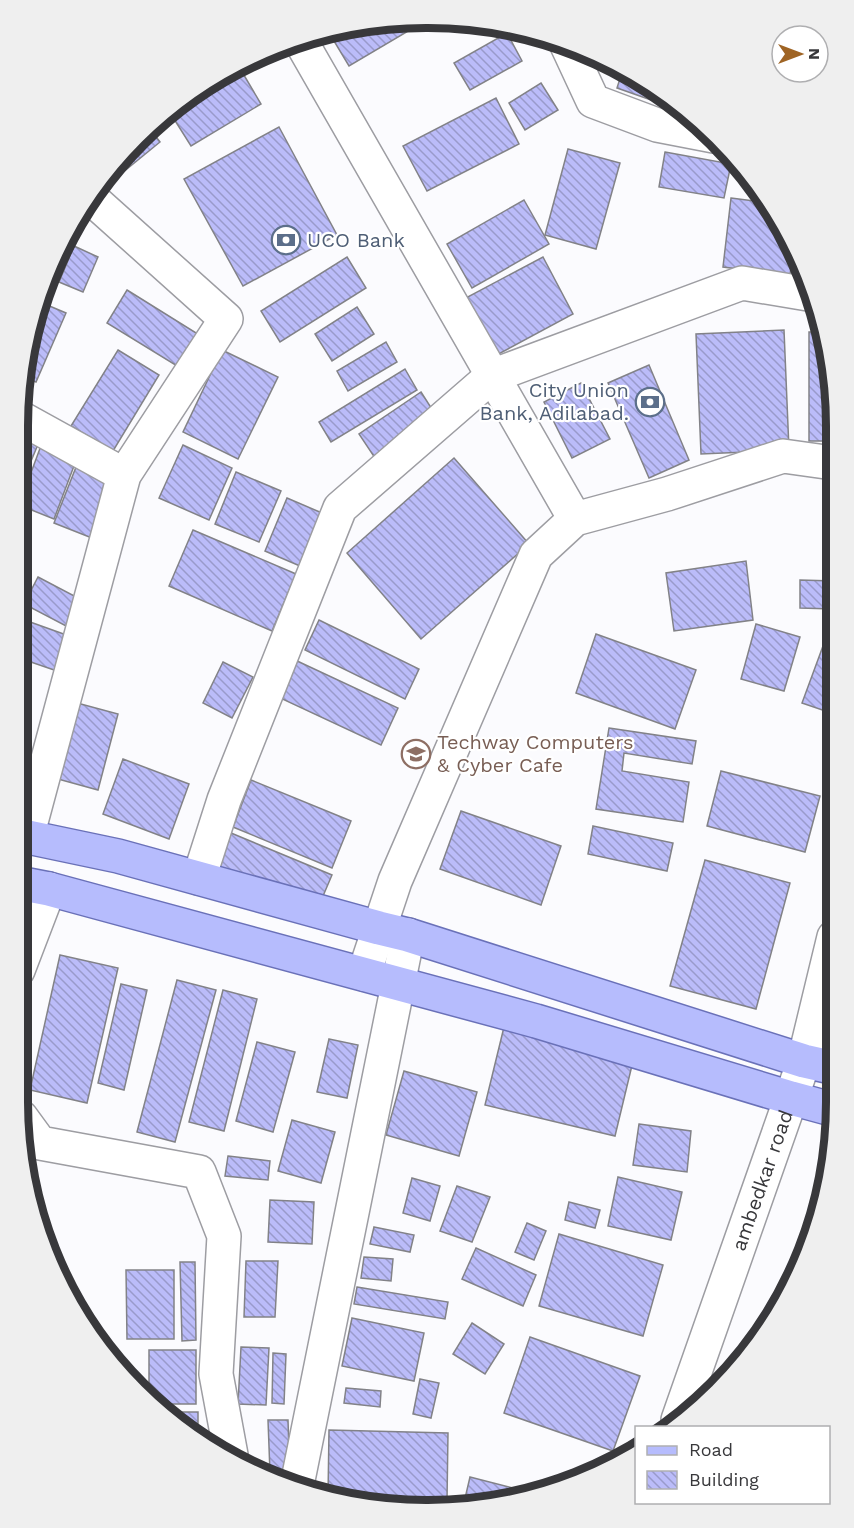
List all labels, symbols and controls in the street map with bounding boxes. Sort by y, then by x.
north arrow [770,24,830,84]
text: N [805,48,824,60]
bank icon: UCO Bank [270,224,302,256]
place label: UCO Bank [307,228,405,252]
place label: City Union Bank, Adilabad. [480,378,629,425]
bank icon: City Union Bank, Adilabad. [634,386,666,418]
place label: Techway Computers & Cyber Cafe [437,730,634,777]
school or university icon: Techway Computers & Cyber Cafe [400,738,432,770]
street label: ambedkar road [726,1107,798,1254]
legend [635,1426,830,1504]
text: Road [689,1439,733,1460]
text: Building [689,1469,759,1490]

